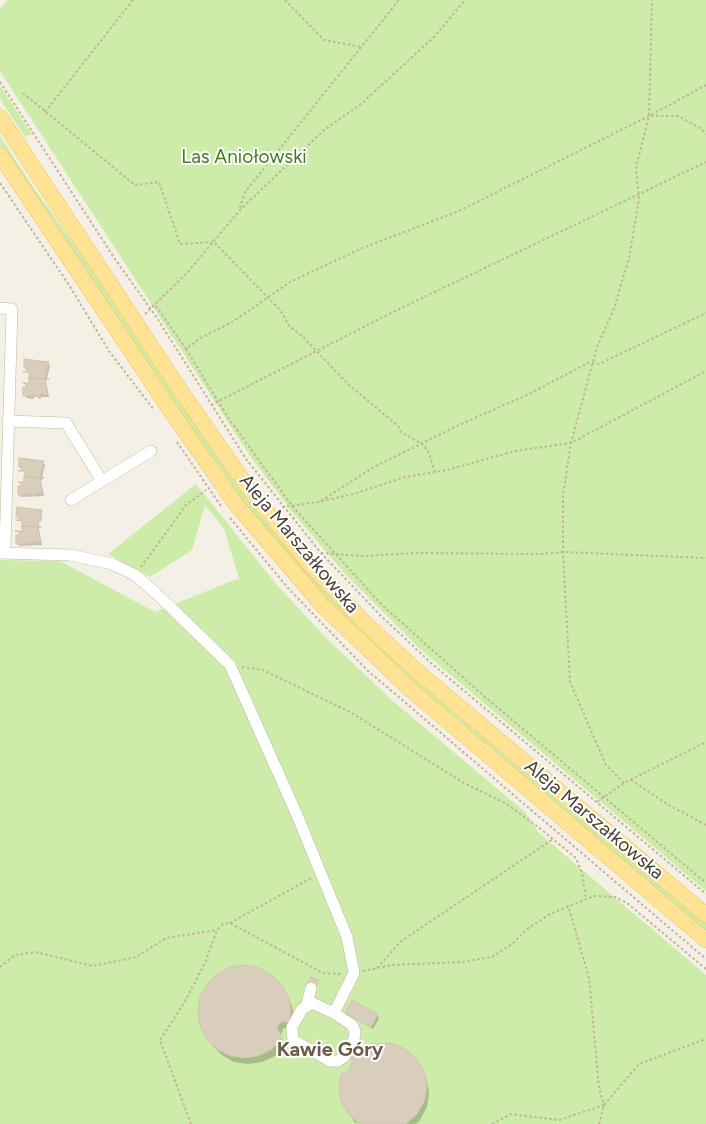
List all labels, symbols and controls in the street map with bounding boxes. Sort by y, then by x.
park label: Las Aniołowski [181,146,307,168]
street label: Aleja Marszałkowska [234,470,364,618]
street label: Aleja Marszałkowska [520,755,668,885]
district label: Kawie Góry [277,1038,383,1062]

